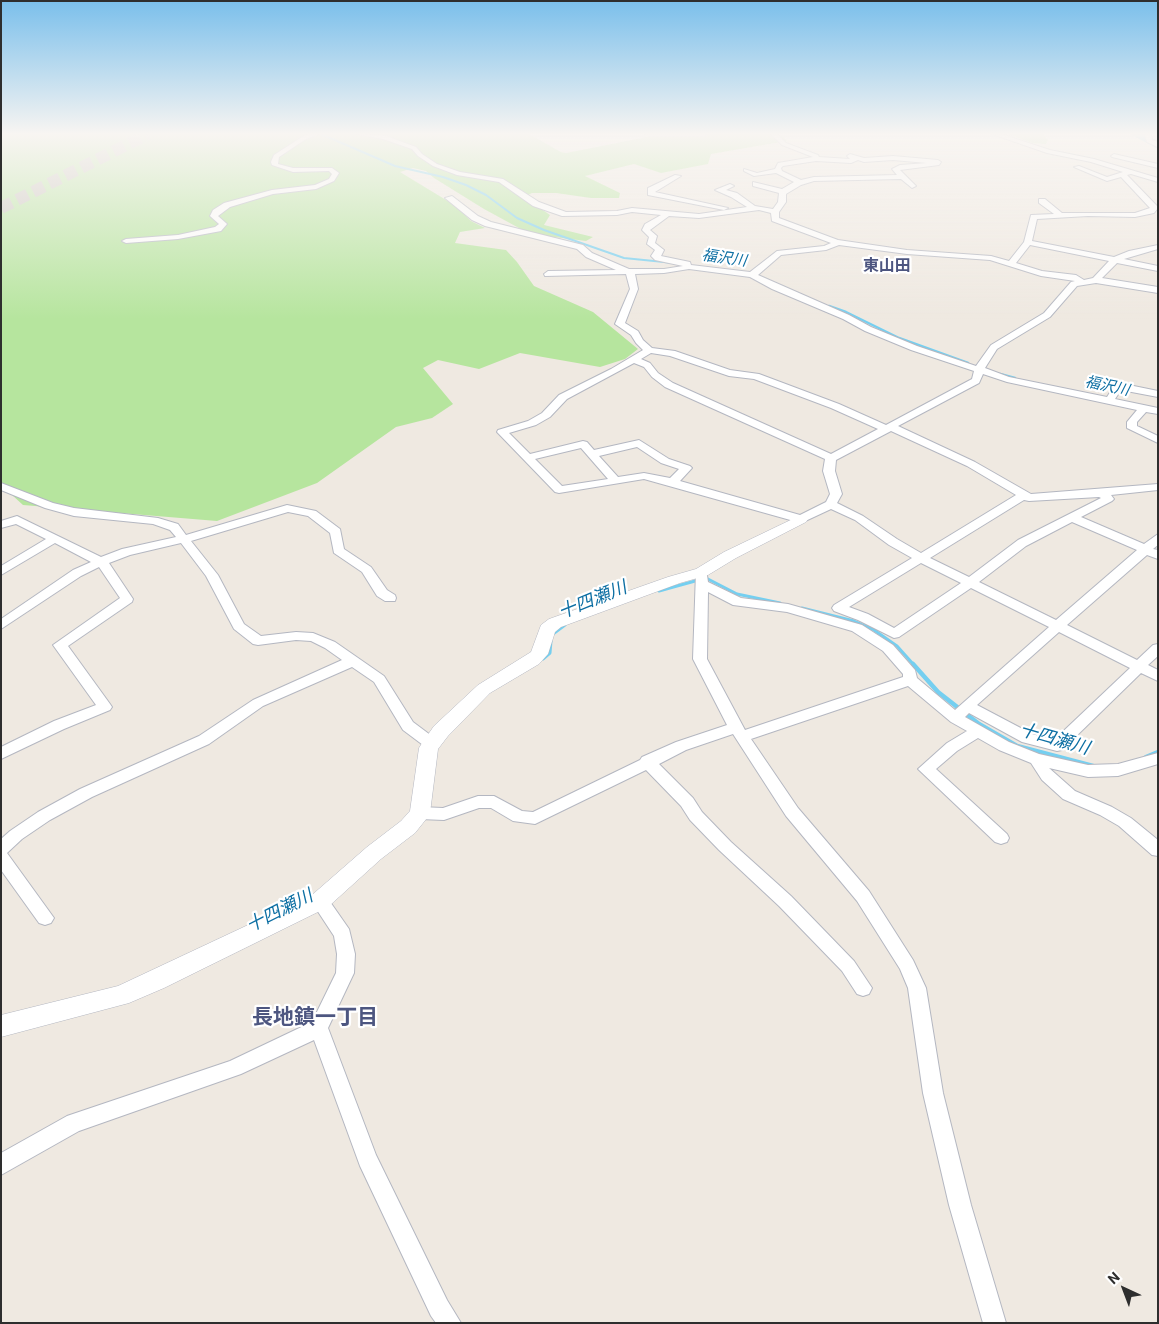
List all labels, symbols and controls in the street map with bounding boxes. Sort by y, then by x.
water label: 福沢川 [700,247,748,271]
district label: 東山田 [863,257,911,277]
water label: 福沢川 [1083,374,1131,400]
water label: 十四瀬川 [556,578,630,624]
water label: 十四瀬川 [1016,720,1092,760]
water label: 十四瀬川 [243,886,317,938]
district label: 長地鎮一丁目 [252,1006,378,1032]
north arrow [1099,1264,1149,1314]
text: N [1105,1269,1123,1287]

